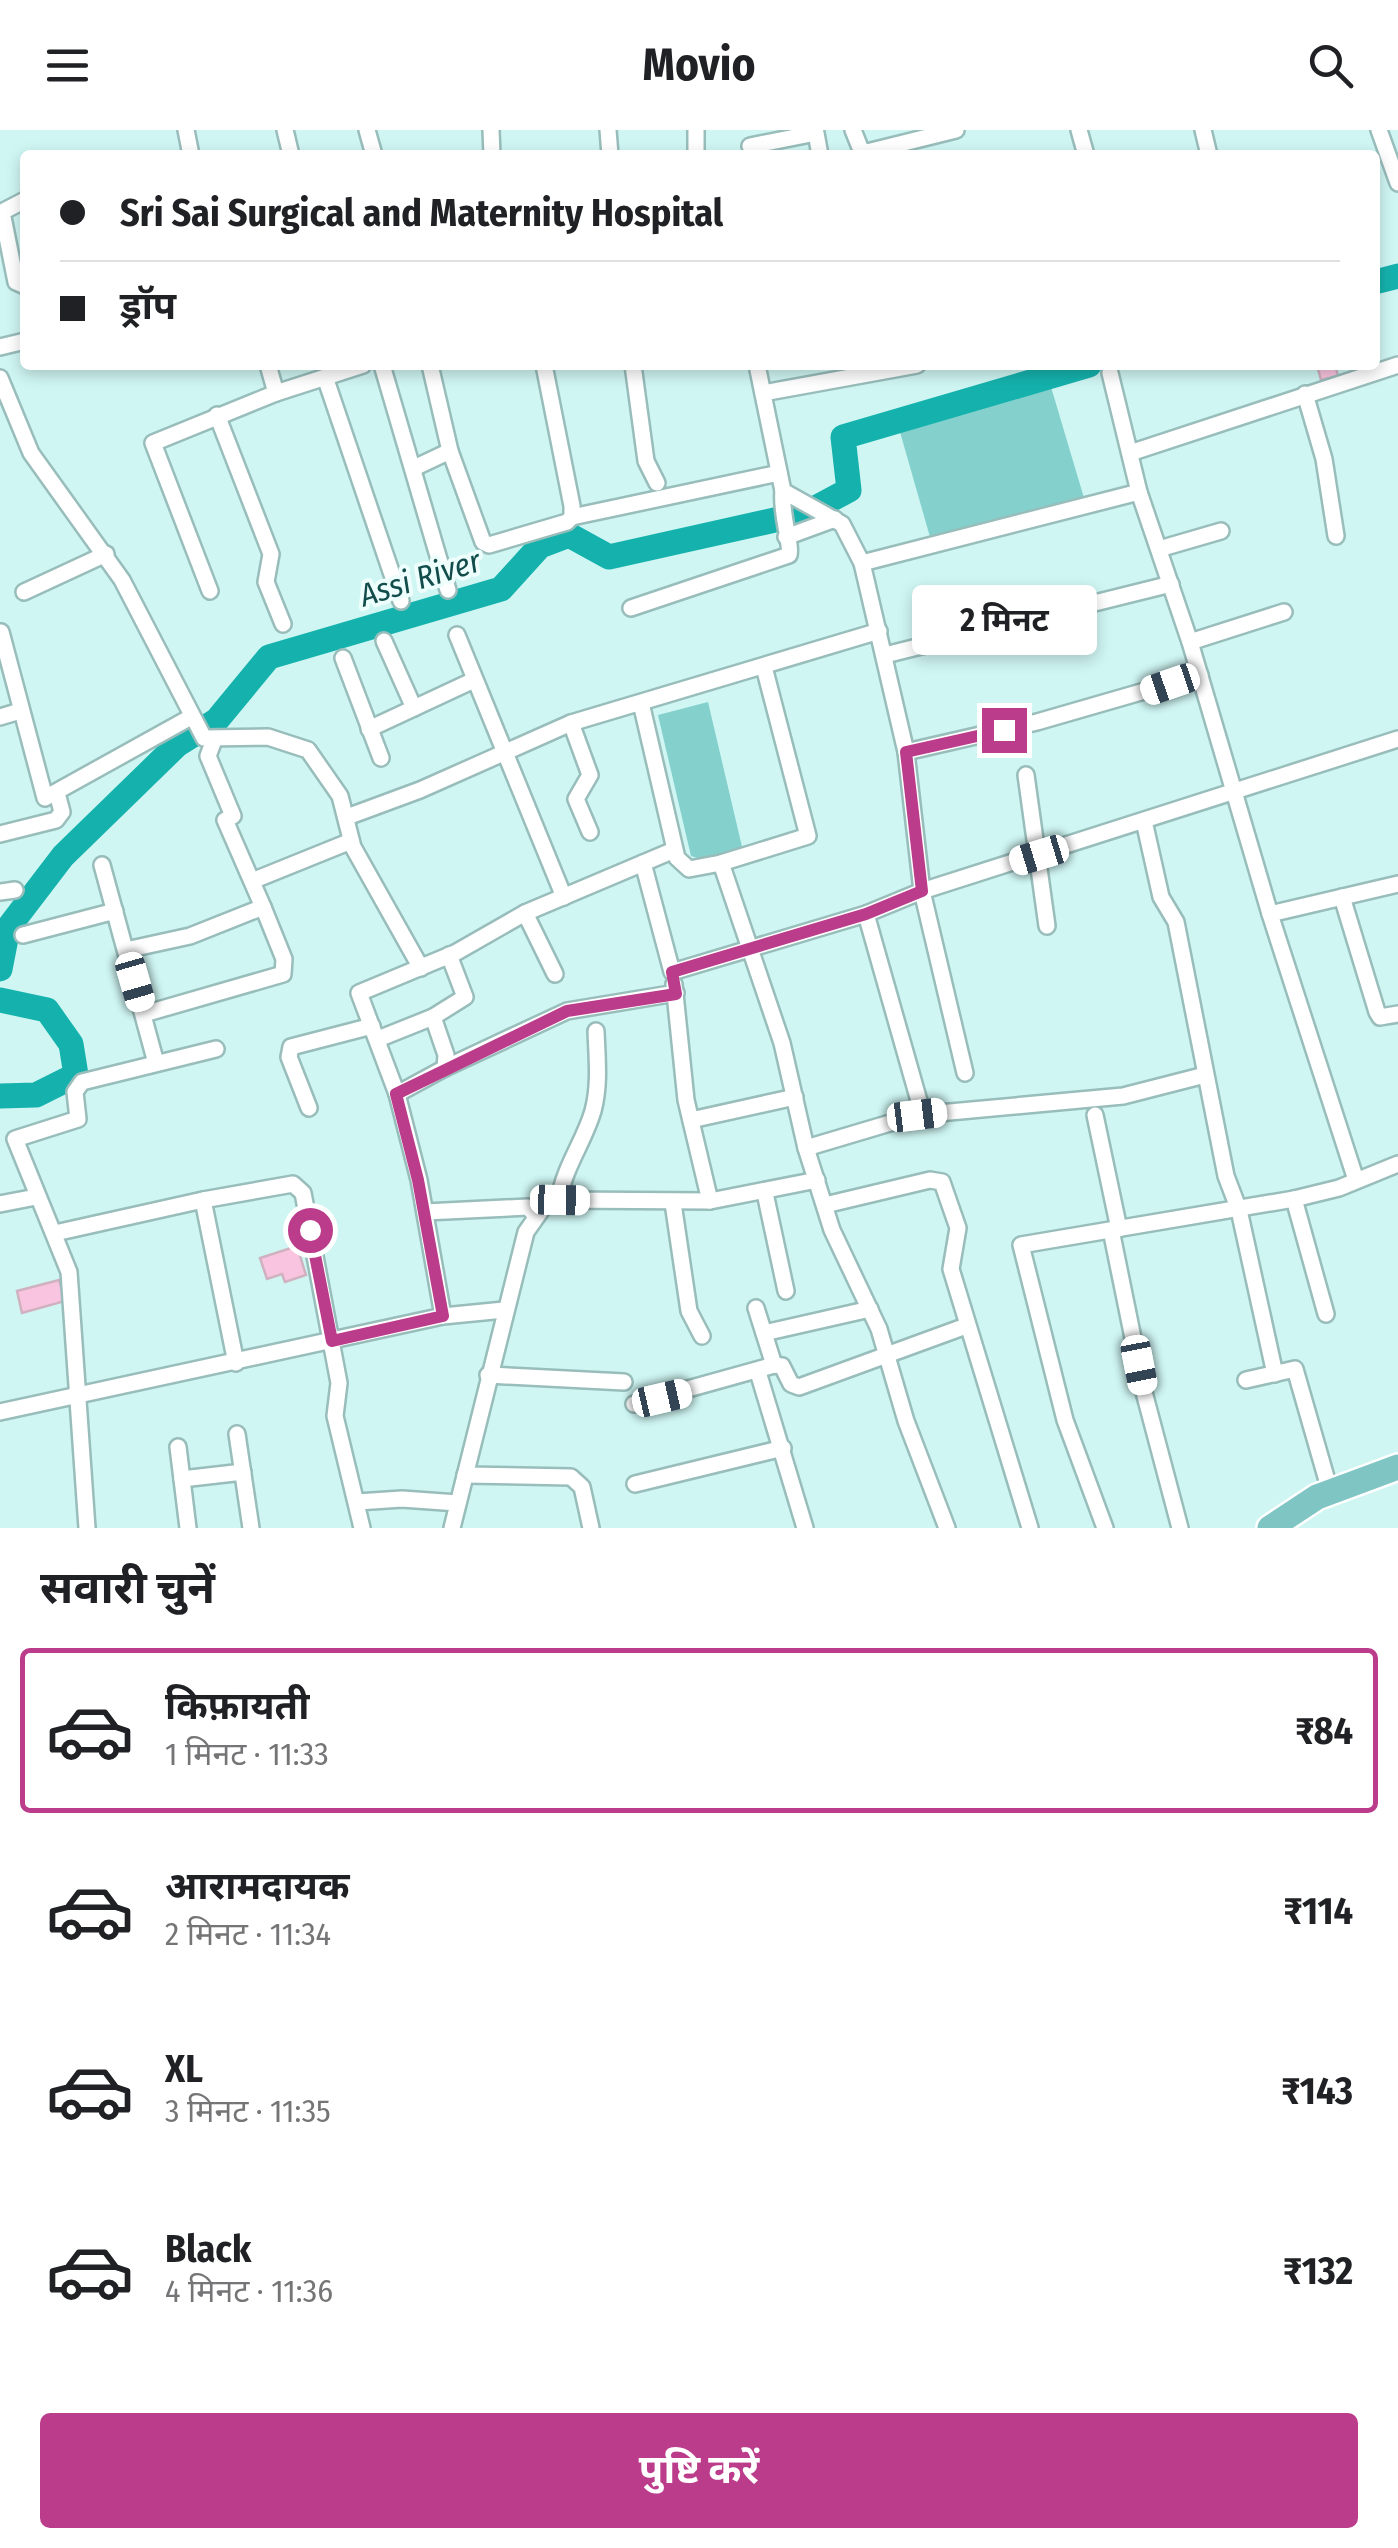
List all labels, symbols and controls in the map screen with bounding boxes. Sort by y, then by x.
icon: menu [40,38,95,93]
text: Movio [643,38,755,92]
icon: search [1303,38,1358,93]
text: Sri Sai Surgical and Maternity Hospital [120,190,723,236]
text: ड्रॉप [120,283,176,329]
water label: Assi River [354,541,486,615]
callout: 2 मिनट [912,585,1096,655]
text: 2 मिनट [960,601,1049,639]
car [1137,660,1203,708]
route end [982,708,1027,753]
car [1006,832,1072,878]
car [112,949,158,1015]
car [885,1096,949,1134]
car [530,1184,590,1216]
route start [288,1208,333,1253]
car [1119,1333,1159,1397]
car [629,1377,695,1419]
text: सवारी चुनें [40,1561,215,1615]
text: किफ़ायती [165,1683,309,1729]
icon: car [45,1686,135,1776]
text: ₹84 [1295,1708,1353,1754]
text: 1 मिनट · 11:33 [165,1735,329,1773]
text: आरामदायक [165,1863,349,1909]
icon: car [45,1866,135,1956]
text: ₹114 [1283,1888,1353,1934]
text: 2 मिनट · 11:34 [165,1915,331,1953]
icon: car [45,2046,135,2136]
text: XL [165,2046,203,2092]
text: ₹143 [1281,2068,1353,2114]
text: 3 मिनट · 11:35 [165,2092,331,2130]
icon: car [45,2226,135,2316]
text: Black [165,2226,251,2272]
text: ₹132 [1283,2248,1353,2294]
text: 4 मिनट · 11:36 [165,2272,333,2310]
button: पुष्टि करें [40,2413,1358,2528]

